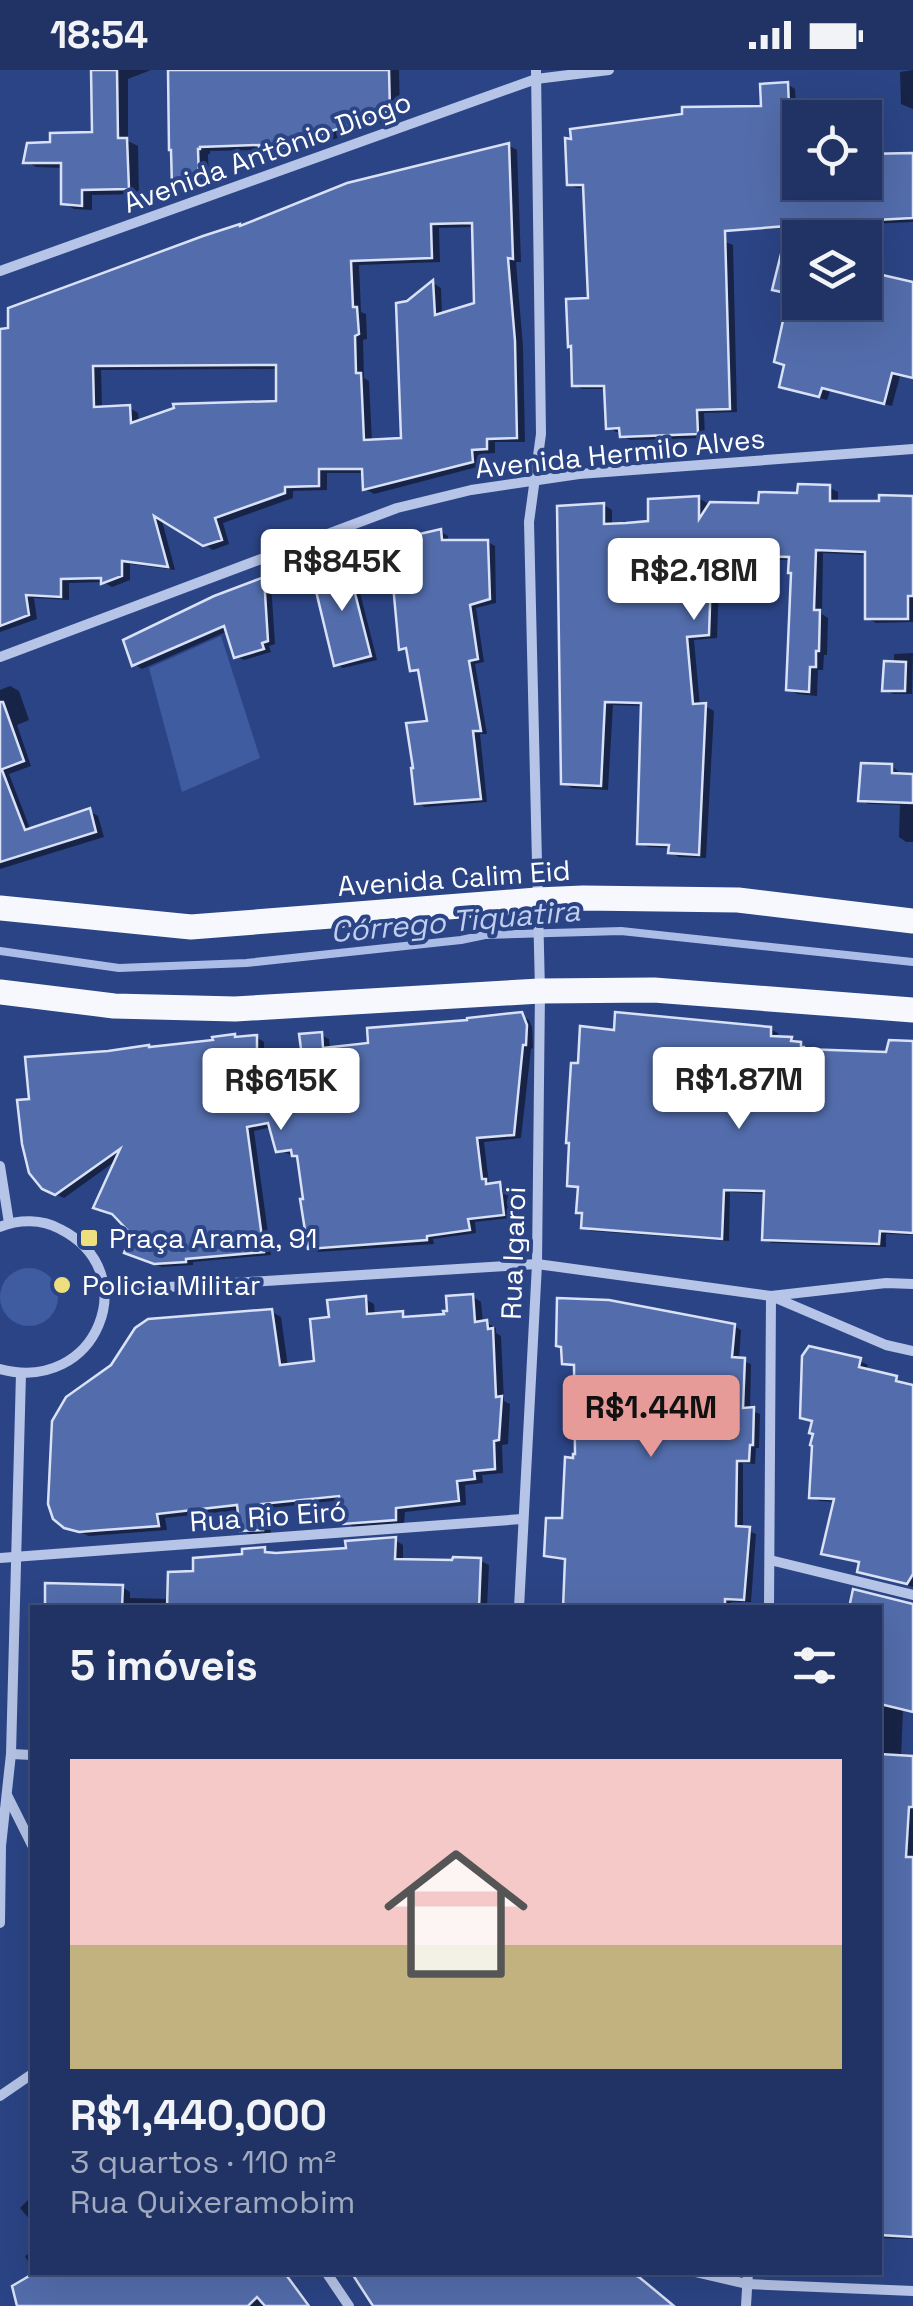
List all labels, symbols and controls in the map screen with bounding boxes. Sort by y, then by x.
text: 18:54 [50,11,148,59]
street label: Avenida Antônio Diogo [118,83,416,221]
map controls [782,100,882,320]
button: locate [782,100,882,200]
button: layers [782,220,882,320]
street label: Avenida Hermilo Alves [473,420,767,486]
pin: R$845K [261,529,423,614]
pin: R$2.18M [602,538,786,623]
text: R$845K [283,541,401,581]
text: R$2.18M [630,550,758,590]
street label: Avenida Calim Eid [336,852,572,904]
water label: Córrego Tiquatira [329,891,582,951]
pin: R$1.87M [647,1047,831,1132]
pin: R$615K [200,1048,362,1133]
text: R$1.87M [675,1059,803,1099]
text: R$615K [225,1060,337,1100]
street label: Rua Igaroi [493,1186,533,1320]
place label: Praça Arama, 91 [109,1220,317,1256]
marker: Praça Arama, 91 [78,1227,100,1249]
place label: Policia Militar [82,1267,261,1303]
marker: Policia Militar [51,1274,73,1296]
pin: R$1.44M [559,1375,743,1460]
text: R$1.44M [585,1387,717,1427]
street label: Rua Rio Eiró [188,1493,348,1539]
icon: filters [787,1638,842,1693]
text: 5 imóveis [70,1639,258,1692]
icon: home [366,1824,546,2004]
text: R$1,440,000 [70,2089,327,2142]
text: 3 quartos · 110 m² [70,2142,336,2182]
text: Rua Quixeramobim [70,2182,355,2222]

